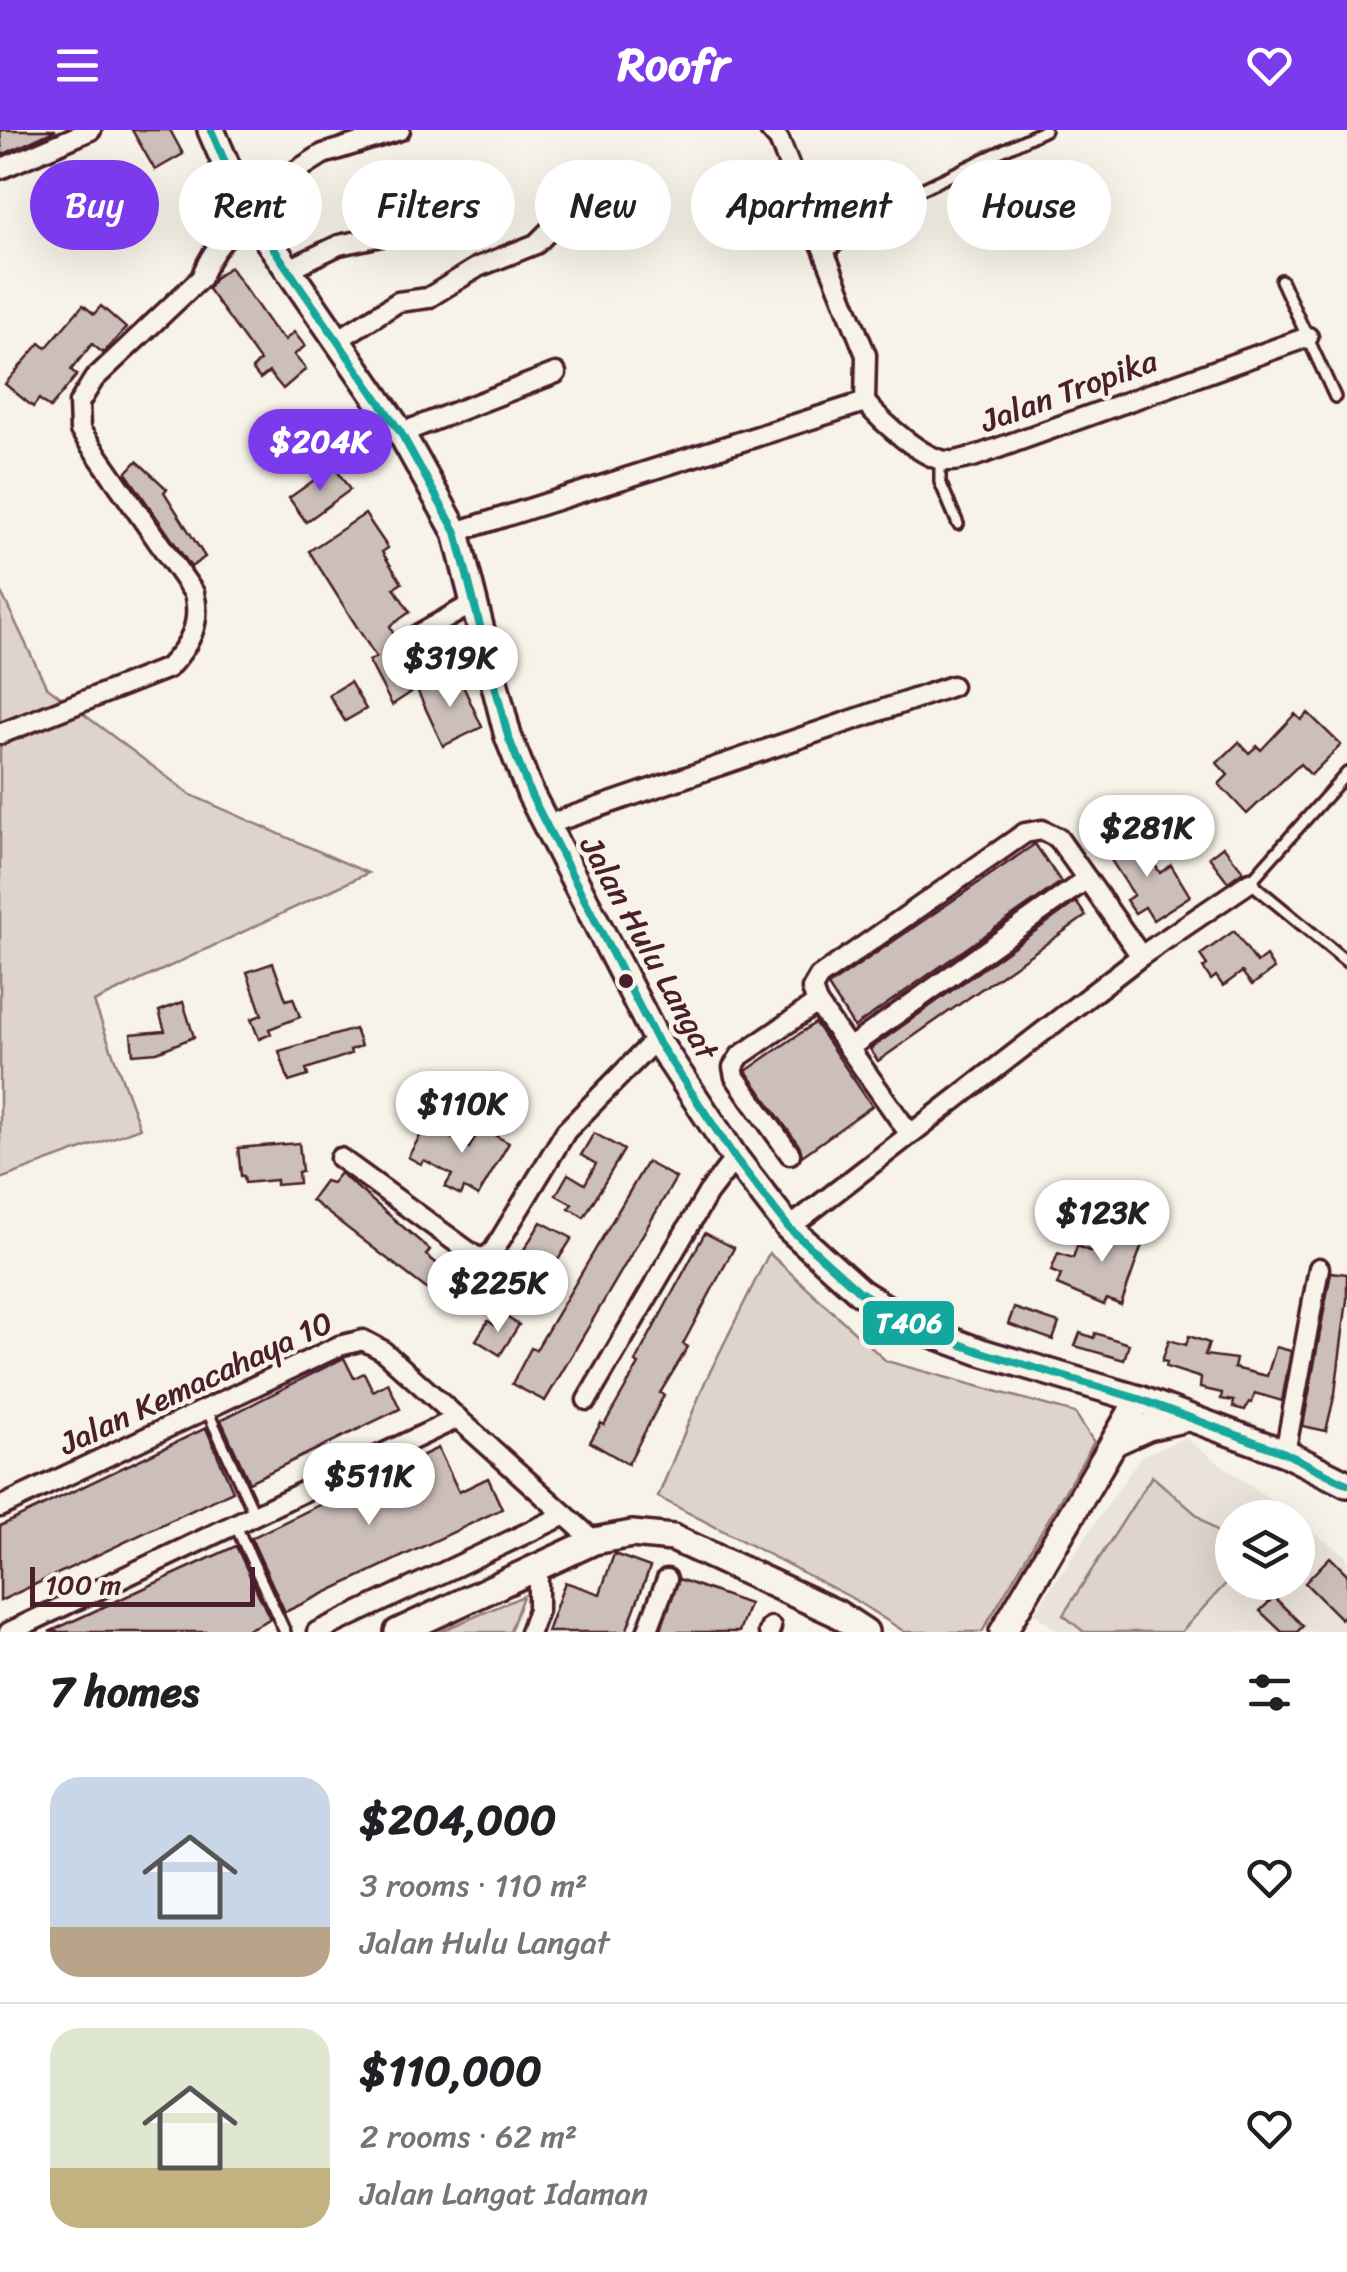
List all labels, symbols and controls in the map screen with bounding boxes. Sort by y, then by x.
text: Roofr [618,25,729,105]
icon: menu [50,38,105,93]
icon: heart [1242,38,1297,93]
chip: Buy [30,160,159,250]
chip: Rent [179,160,322,250]
chip: Filters [342,160,515,250]
chip: New [535,160,671,250]
chip: Apartment [691,160,927,250]
chip: House [947,160,1111,250]
street label: Jalan Tropika [972,332,1166,450]
pin: $204K [250,409,390,494]
text: $204K [270,413,370,470]
pin: $319K [380,625,520,710]
text: $319K [404,629,496,686]
pin: $281K [1077,795,1217,880]
text: $281K [1101,799,1193,856]
street label: Jalan Hulu Langat [563,824,735,1072]
unlabelled marker [616,971,636,991]
pin: $110K [392,1071,532,1156]
text: $110K [418,1075,506,1132]
pin: $123K [1032,1180,1172,1265]
text: $123K [1057,1184,1147,1241]
pin: $225K [428,1250,568,1335]
text: $225K [449,1254,547,1311]
street label: Jalan Kemacahaya 10 [48,1294,343,1472]
text: T406 [876,1298,942,1347]
line badge: T406 [861,1299,956,1347]
pin: $511K [299,1443,439,1528]
text: $511K [325,1447,413,1504]
map controls [1215,1500,1315,1600]
button: layers [1215,1500,1315,1600]
text: 100 m [45,1560,121,1609]
scale bar [30,1562,255,1606]
text: 7 homes [50,1655,199,1729]
icon: filters [1242,1665,1297,1720]
text: $204,000 [360,1783,556,1857]
icon: home [130,1817,250,1937]
icon: heart [1242,1850,1297,1905]
text: 3 rooms · 110 m² [360,1857,588,1914]
text: Jalan Hulu Langat [360,1914,609,1971]
text: $110,000 [360,2034,542,2108]
icon: home [130,2068,250,2188]
icon: heart [1242,2101,1297,2156]
text: 2 rooms · 62 m² [360,2108,577,2165]
text: Jalan Langat Idaman [360,2165,648,2222]

